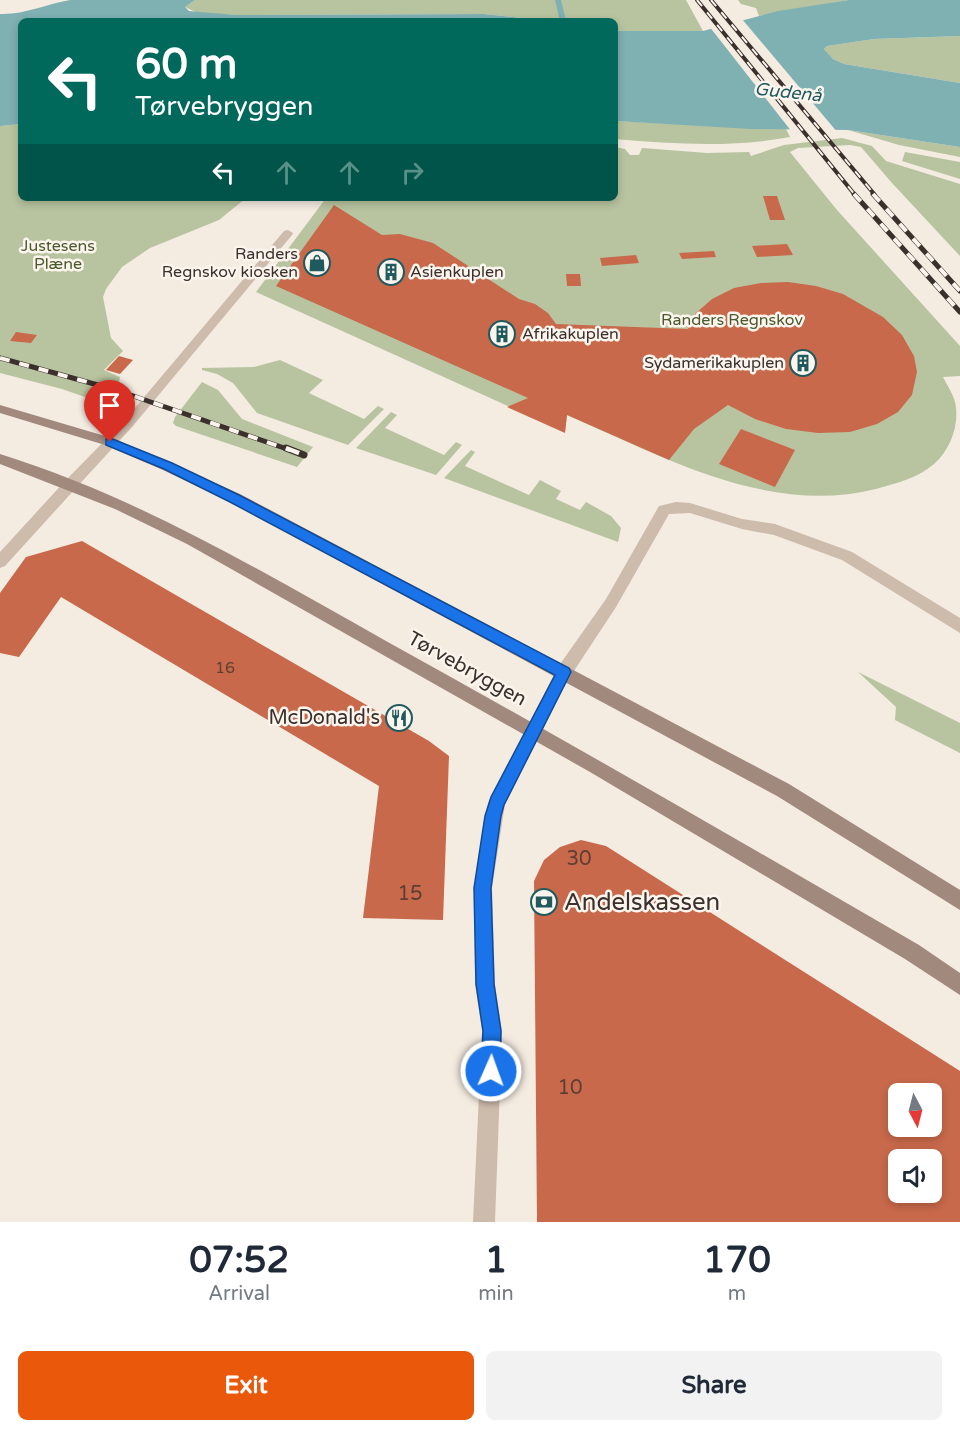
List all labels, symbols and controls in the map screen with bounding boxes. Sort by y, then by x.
text: 60 m [135,39,237,90]
icon: left [36,42,114,120]
water label: Gudenå [753,78,823,107]
text: Tørvebryggen [135,90,313,123]
icon: left [207,156,240,189]
icon: ahead [270,156,303,189]
icon: ahead [333,156,366,189]
icon: right [396,156,429,189]
park label: Justesens Plæne [21,236,95,274]
place label: Randers Regnskov kiosken [162,244,298,282]
shop icon: Randers Regnskov kiosken [302,248,332,278]
building icon: Asienkuplen [376,257,406,287]
place label: Asienkuplen [410,262,504,282]
park label: Randers Regnskov [661,310,803,330]
building icon: Afrikakuplen [487,319,517,349]
place label: Afrikakuplen [522,324,619,344]
building icon: Sydamerikakuplen [788,348,818,378]
place label: Sydamerikakuplen [644,353,784,373]
pin [84,380,135,442]
icon: arrive [93,389,126,422]
street label: Tørvebryggen [403,626,531,712]
house number: 16 [215,658,235,678]
restaurant icon: McDonald's [384,703,414,733]
place label: McDonald's [268,706,380,730]
house number: 30 [566,847,592,871]
house number: 15 [397,882,423,906]
bank icon: Andelskassen [529,887,559,917]
place label: Andelskassen [564,888,720,917]
position arrow [459,1039,523,1103]
house number: 10 [557,1076,583,1100]
north arrow [888,1083,942,1137]
map controls [888,1083,942,1203]
button: sound [888,1149,942,1203]
text: 07:52 [189,1239,289,1282]
text: 1 [485,1239,507,1282]
text: 170 [703,1239,771,1282]
text: Arrival [208,1282,270,1306]
text: min [478,1282,514,1306]
text: m [728,1282,746,1306]
button: Exit [18,1351,474,1420]
button: Share [486,1351,942,1420]

